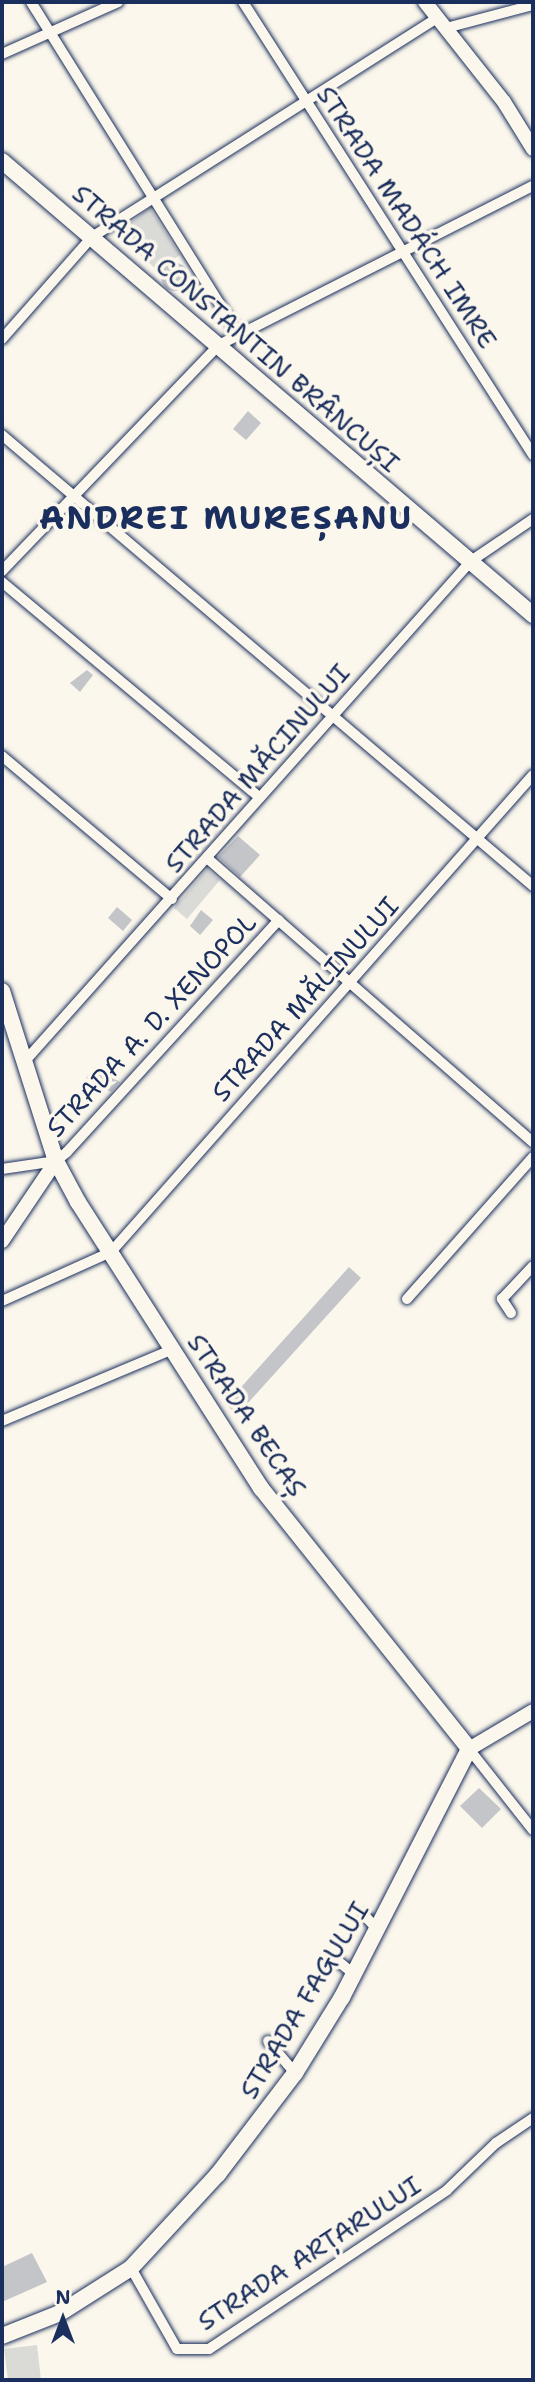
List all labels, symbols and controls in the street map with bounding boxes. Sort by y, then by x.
street label: STRADA MADÁCH IMRE [310,80,504,354]
street label: STRADA CONSTANTIN BRÂNCUȘI [66,177,406,479]
district label: ANDREI MUREȘANU [41,498,411,538]
street label: STRADA MĂCINULUI [158,657,356,879]
street label: STRADA MĂLINULUI [205,890,405,1108]
street label: STRADA A. D. XENOPOL [39,907,263,1143]
street label: STRADA BECAȘ [181,1328,313,1502]
street label: STRADA FAGULUI [233,1896,375,2104]
street label: STRADA ARȚARULUI [192,2169,426,2337]
north arrow [28,2284,98,2354]
text: N [55,2285,71,2310]

